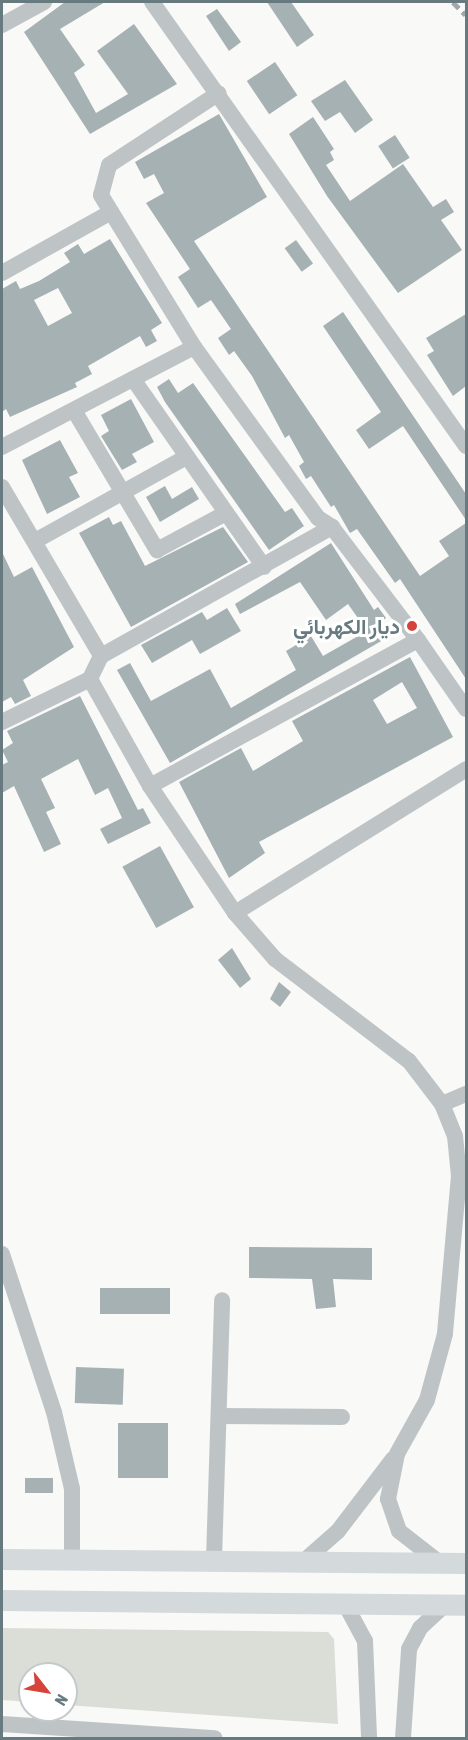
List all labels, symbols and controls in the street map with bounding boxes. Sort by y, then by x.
place label: ديار الكهربائي [293,613,400,639]
marker: ديار الكهربائي [405,619,419,633]
north arrow [18,1662,78,1722]
text: N [52,1692,72,1709]

